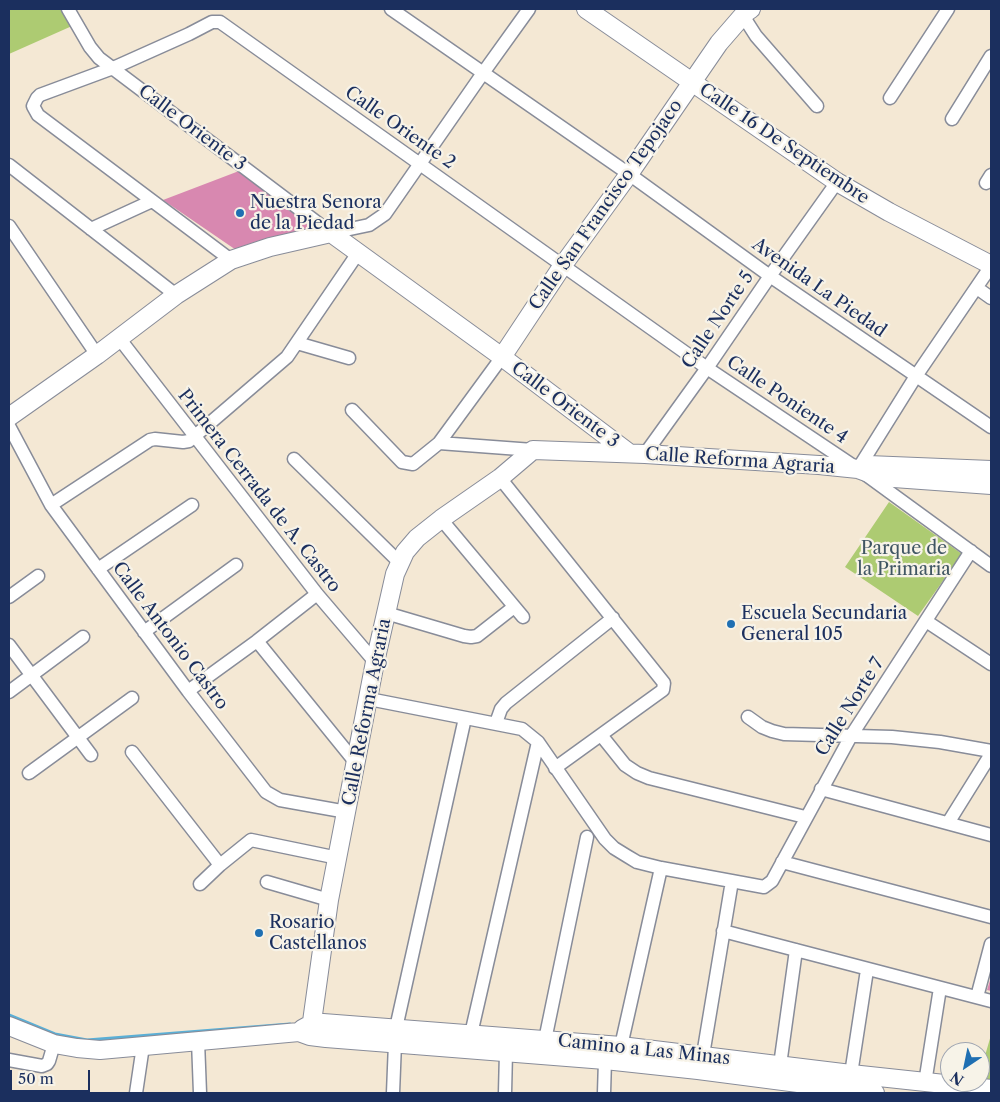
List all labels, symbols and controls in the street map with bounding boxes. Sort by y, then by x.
street label: Calle 16 De Septiembre [695,79,873,209]
street label: Calle Oriente 3 [134,80,250,176]
street label: Calle Oriente 2 [341,82,459,174]
street label: Calle San Francisco Tepojaco [525,96,687,314]
place label: Nuestra Senora de la Piedad [250,192,382,234]
marker: Nuestra Senora de la Piedad [234,207,246,219]
street label: Avenida La Piedad [748,234,890,342]
street label: Calle Norte 5 [677,267,759,373]
street label: Calle Poniente 4 [722,352,852,448]
street label: Calle Oriente 3 [507,357,623,453]
street label: Primera Cerrada de A. Castro [173,385,345,597]
street label: Calle Reforma Agraria [644,444,836,478]
park label: Parque de la Primaria [857,538,951,580]
street label: Calle Antonio Castro [107,558,233,714]
place label: Escuela Secundaria General 105 [741,603,907,646]
street label: Calle Reforma Agraria [338,617,396,807]
marker: Escuela Secundaria General 105 [725,618,737,630]
street label: Calle Norte 7 [811,654,889,760]
place label: Rosario Castellanos [269,912,367,954]
marker: Rosario Castellanos [253,927,265,939]
street label: Camino a Las Minas [557,1030,731,1070]
north arrow [940,1042,990,1092]
scale bar [12,1060,92,1092]
text: N [947,1068,967,1089]
text: 50 m [18,1069,54,1088]

